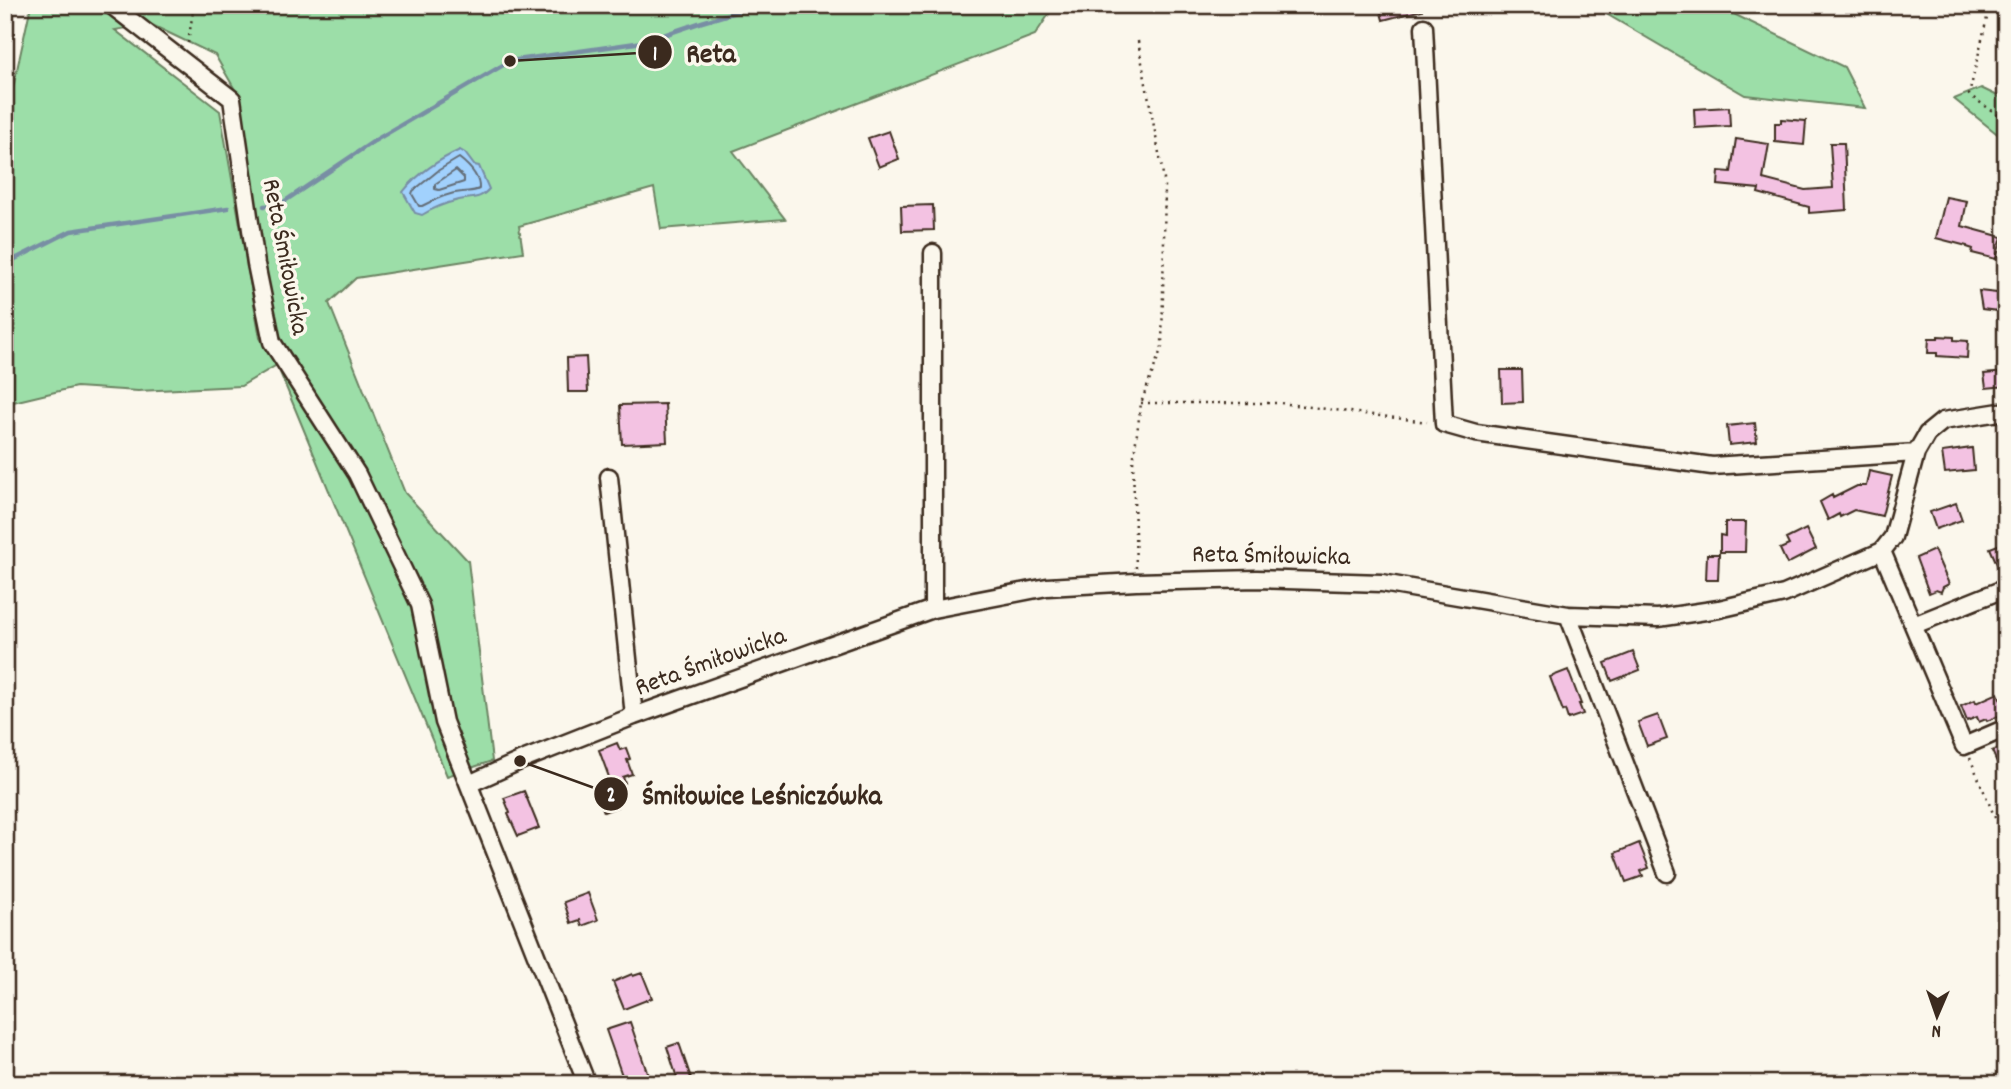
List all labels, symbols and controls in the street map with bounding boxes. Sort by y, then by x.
callout: Reta [637,28,750,77]
text: Reta [686,37,737,77]
text: 1 [653,41,657,71]
street label: Reta Śmiłowicka [251,176,317,339]
street label: Reta Śmiłowicka [1192,537,1351,577]
street label: Reta Śmiłowicka [630,618,792,707]
callout: Śmiłowice Leśniczówka [594,770,896,819]
text: Śmiłowice Leśniczówka [642,779,883,819]
text: 2 [606,782,616,812]
north arrow [1902,981,1972,1050]
text: N [1931,1016,1942,1043]

